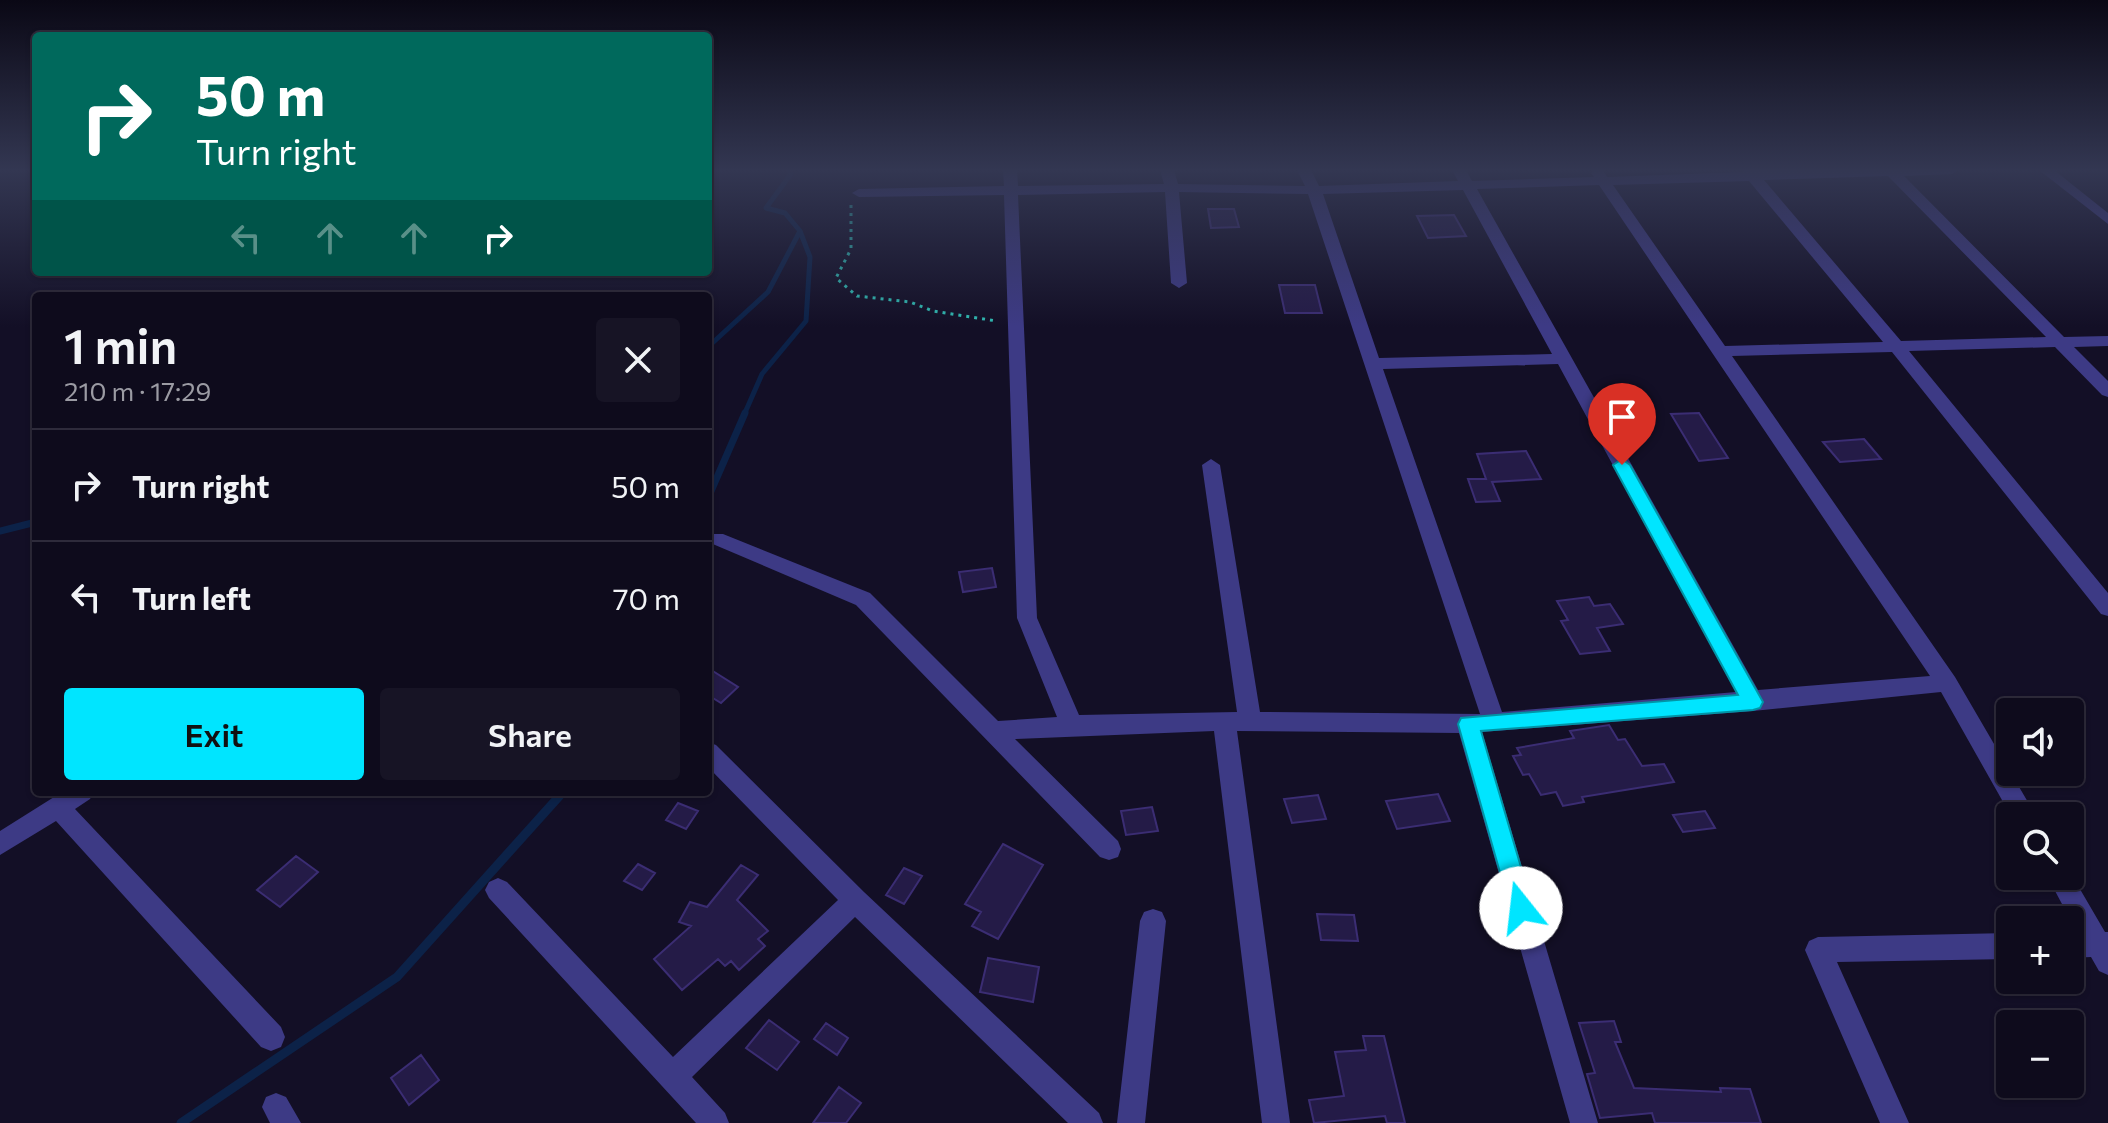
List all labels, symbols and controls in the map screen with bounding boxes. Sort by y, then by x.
text: 50 m [196,59,325,128]
icon: right [64,64,168,168]
text: Turn right [196,128,357,172]
icon: left [224,216,268,260]
icon: ahead [308,216,352,260]
icon: ahead [392,216,436,260]
icon: right [476,216,520,260]
text: 1 min [64,315,177,374]
button: close [596,318,680,402]
text: 210 m · 17:29 [64,375,211,406]
pin [1588,383,1656,465]
icon: arrive [1600,395,1644,439]
icon: right [64,463,108,507]
text: Turn right [132,467,269,504]
text: 50 m [611,467,680,504]
icon: left [64,575,108,619]
text: Turn left [132,579,251,616]
text: 70 m [613,579,680,616]
button: Exit [64,688,364,780]
button: Share [380,688,680,780]
map controls [1996,698,2084,1098]
button: sound [1996,698,2084,786]
button: search [1996,802,2084,890]
position arrow [1479,866,1563,950]
button: + [1996,906,2084,994]
button: − [1996,1010,2084,1098]

